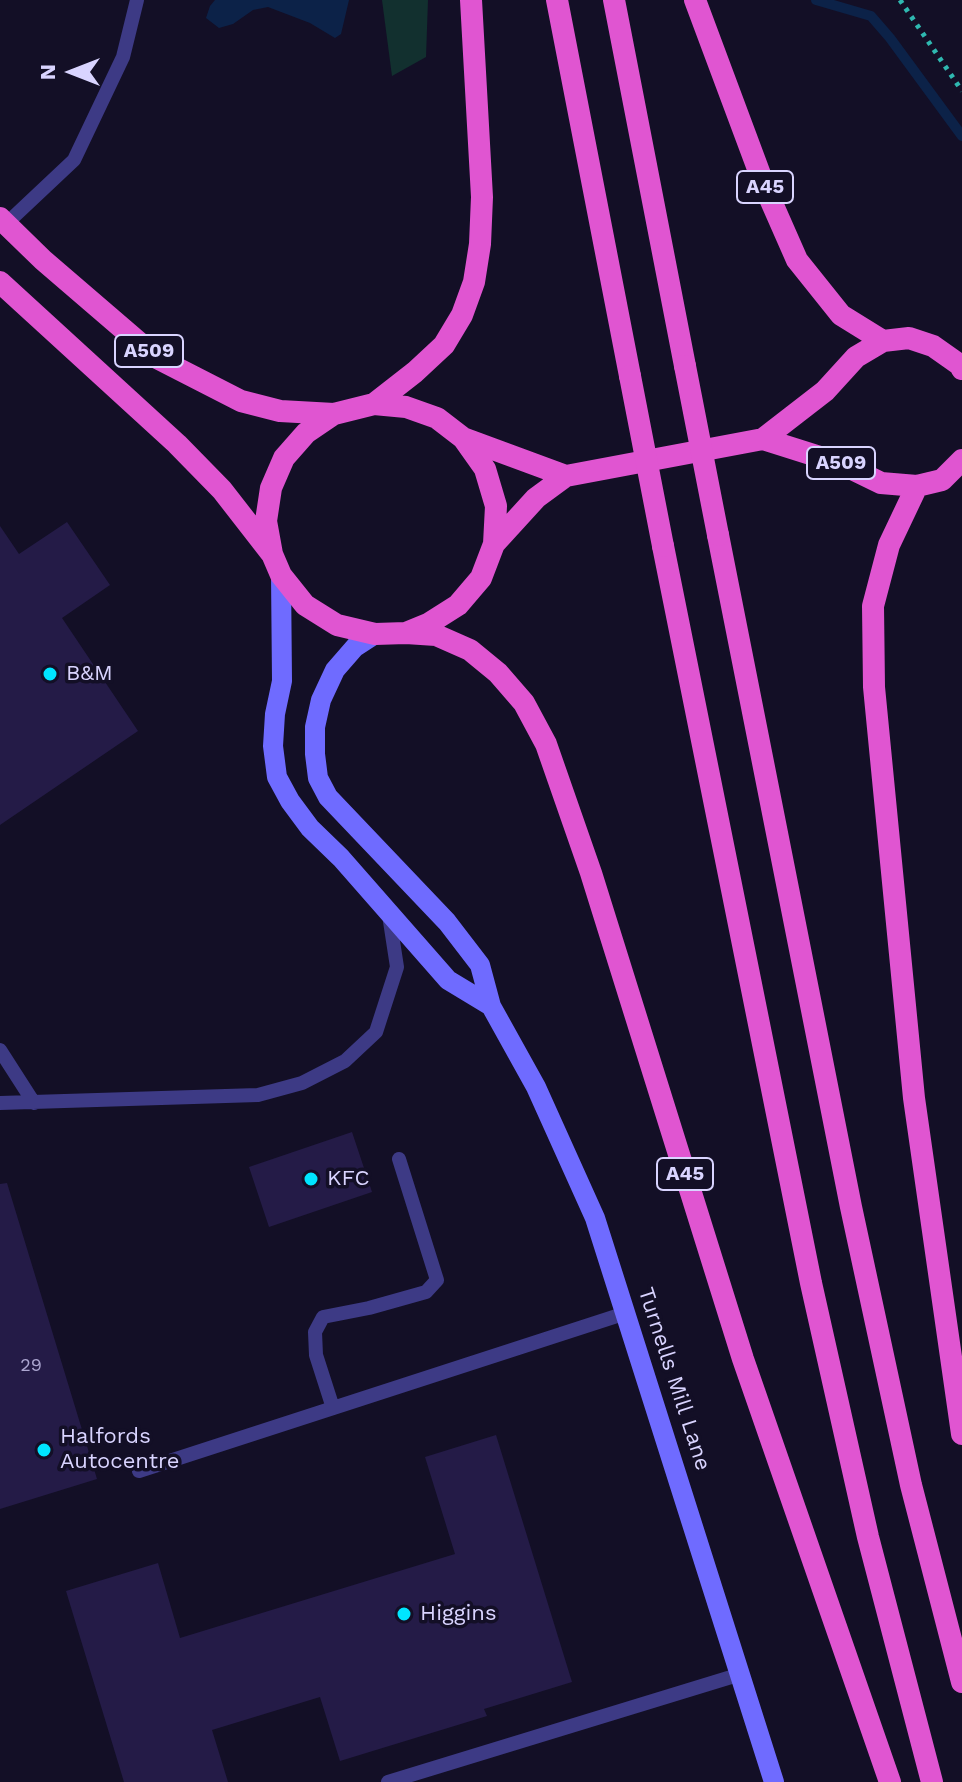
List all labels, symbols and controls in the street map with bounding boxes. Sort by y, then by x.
north arrow [32,32,112,112]
text: N [35,64,60,80]
road number: A45 [737,171,793,203]
road number: A509 [115,335,183,367]
road number: A509 [807,447,875,479]
place label: B&M [66,661,113,687]
marker: B&M [41,665,59,683]
road number: A45 [657,1158,713,1190]
place label: KFC [327,1166,370,1192]
marker: KFC [302,1170,320,1188]
street label: Turnells Mill Lane [632,1284,716,1474]
house number: 29 [20,1355,42,1377]
place label: Halfords Autocentre [60,1424,179,1476]
marker: Halfords Autocentre [35,1441,53,1459]
place label: Higgins [420,1601,496,1627]
marker: Higgins [395,1605,413,1623]

